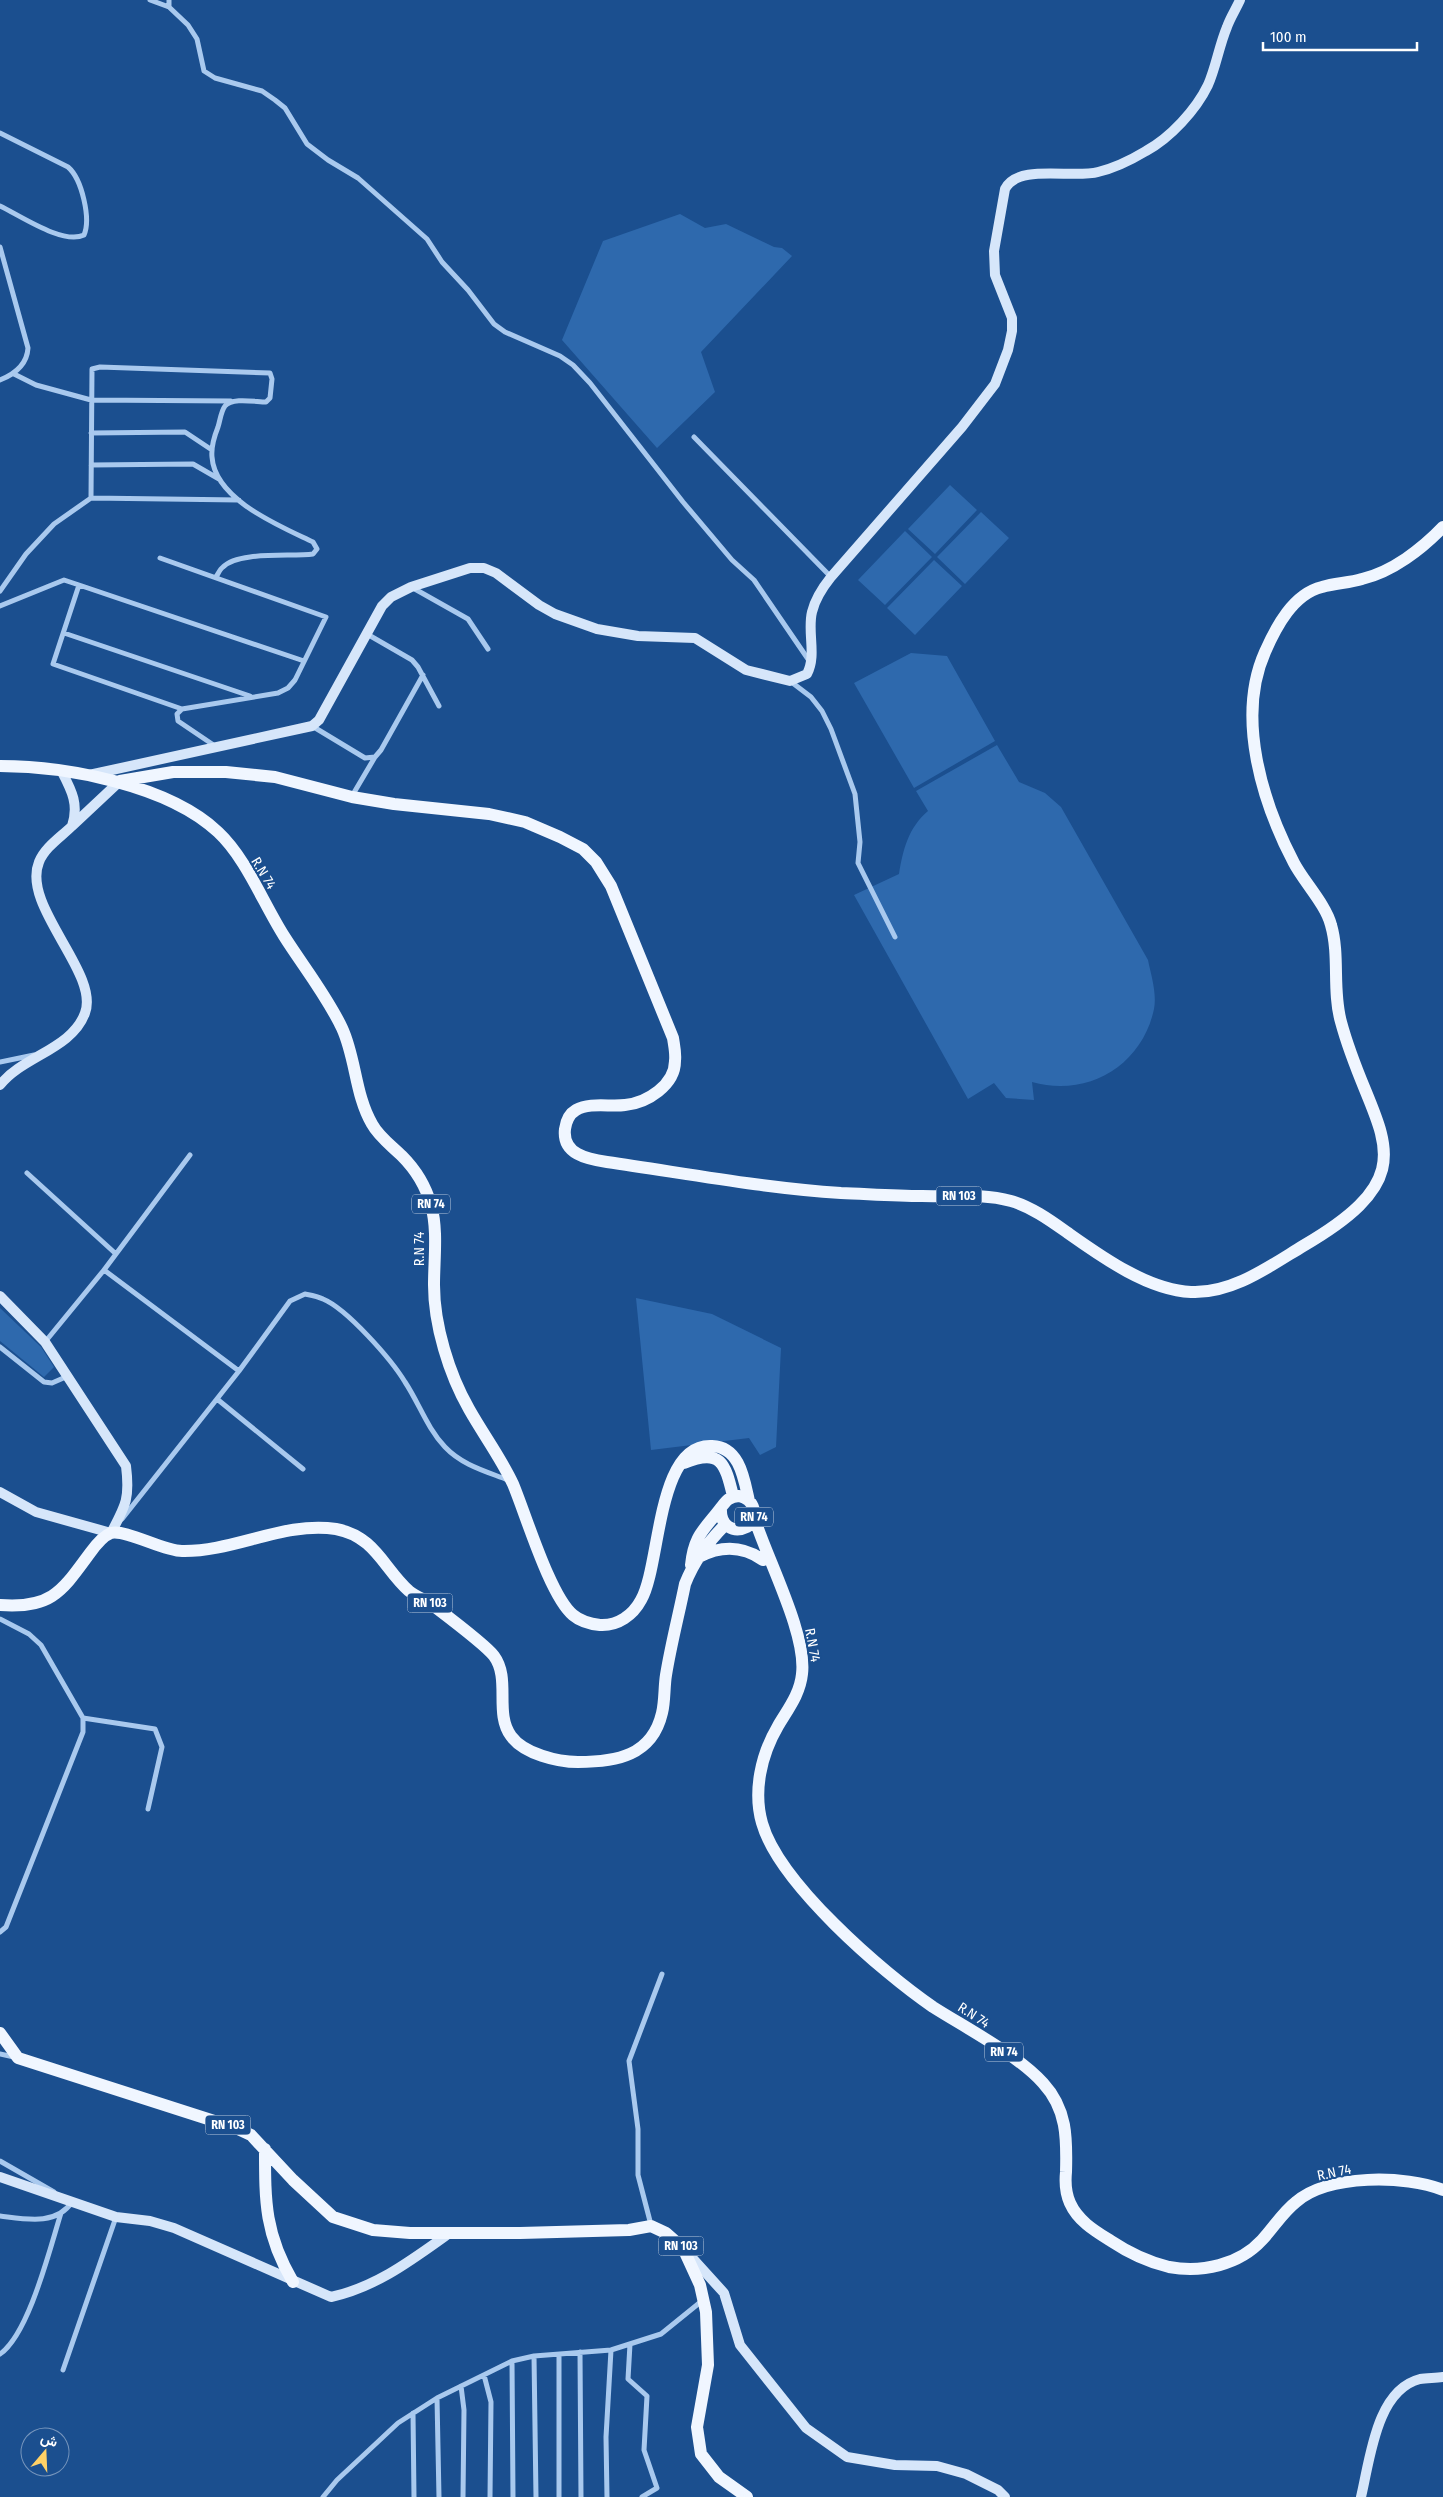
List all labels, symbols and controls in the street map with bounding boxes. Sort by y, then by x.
scale bar [1263,20,1417,52]
text: 100 m [1270,28,1307,46]
street label: R.N 74 [247,854,280,893]
road number: RN 103 [936,1186,982,1206]
road number: RN 74 [412,1194,450,1214]
street label: R.N 74 [411,1232,428,1266]
road number: RN 74 [735,1508,773,1526]
road number: RN 103 [408,1594,452,1612]
street label: R.N 74 [801,1627,824,1664]
street label: R.N 74 [955,1999,993,2032]
road number: RN 74 [985,2042,1023,2062]
road number: RN 103 [206,2116,250,2134]
street label: R.N 74 [1316,2161,1353,2184]
road number: RN 103 [658,2236,704,2256]
north arrow [20,2427,70,2477]
text: ش [38,2429,60,2451]

